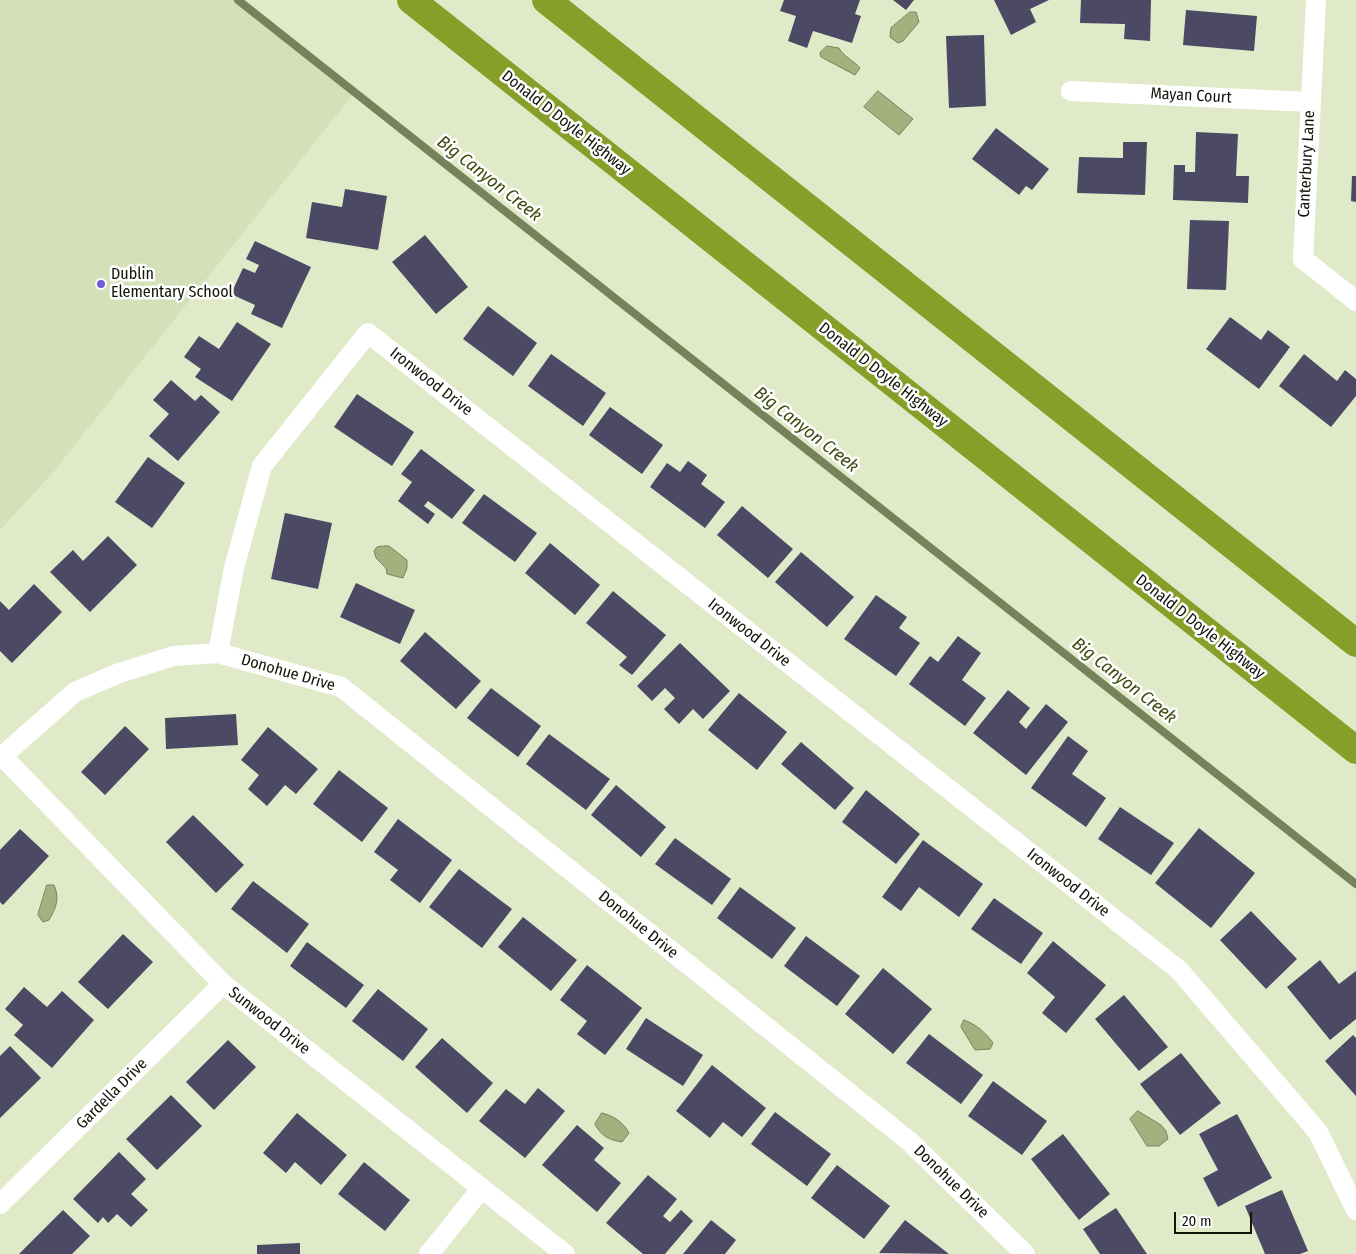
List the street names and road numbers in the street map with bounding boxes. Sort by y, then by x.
street label: Donald D Doyle Highway [498,67,634,179]
street label: Mayan Court [1150,84,1232,108]
street label: Canterbury Lane [1295,110,1319,218]
street label: Donald D Doyle Highway [815,319,951,431]
street label: Ironwood Drive [386,344,476,420]
street label: Donald D Doyle Highway [1132,571,1268,683]
street label: Ironwood Drive [704,595,794,671]
street label: Donohue Drive [239,650,337,696]
street label: Ironwood Drive [1023,845,1113,921]
street label: Donohue Drive [594,887,682,963]
street label: Sunwood Drive [224,983,314,1059]
street label: Gardella Drive [73,1055,151,1133]
street label: Donohue Drive [909,1141,993,1223]

